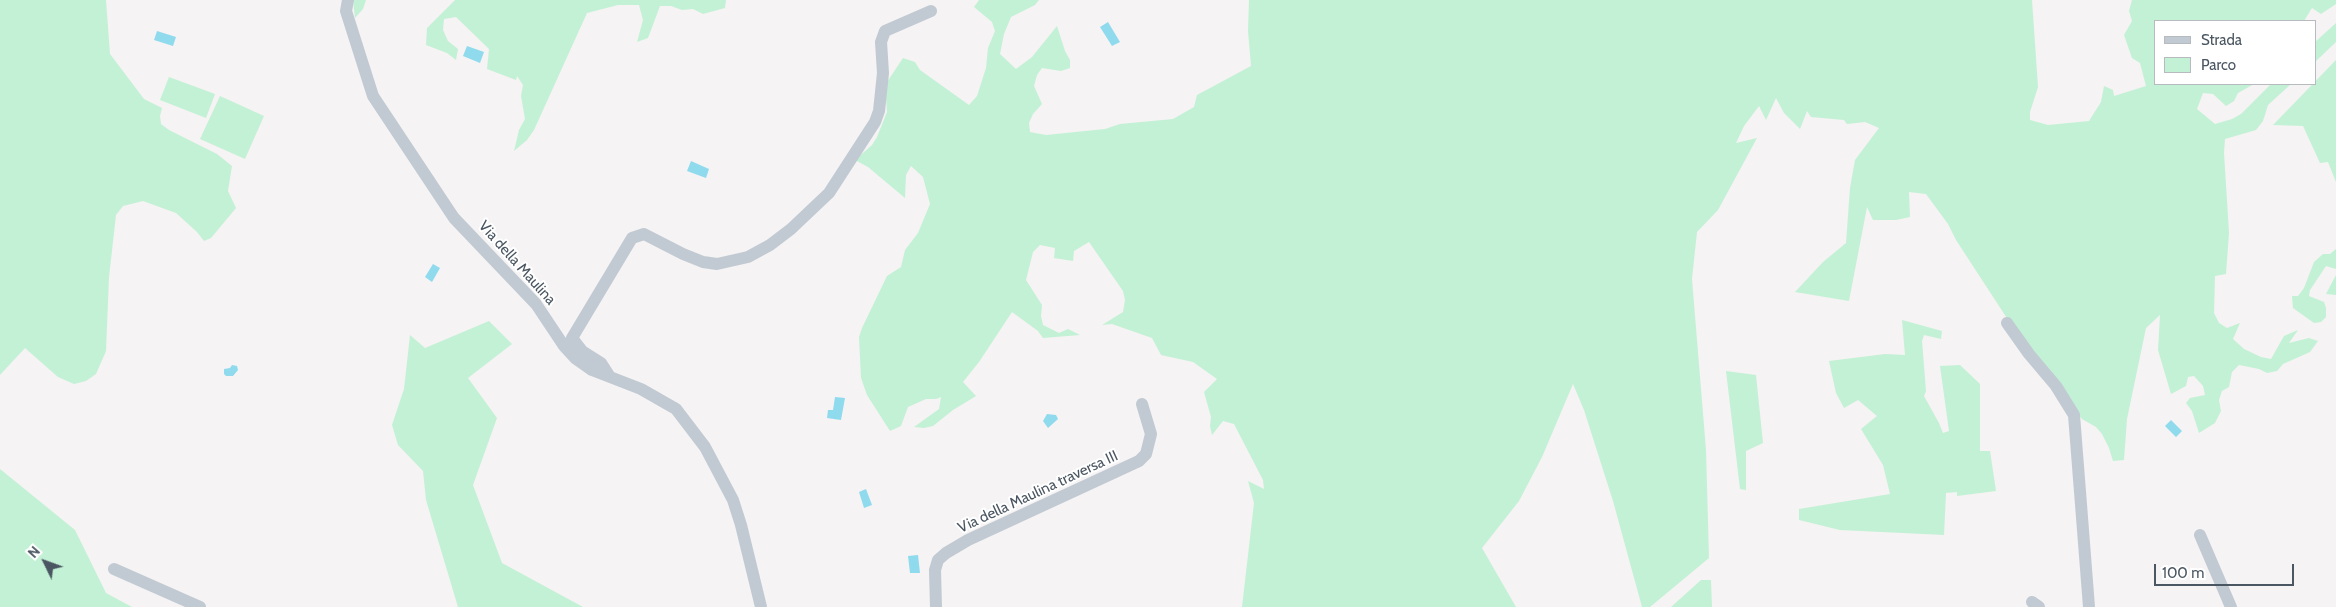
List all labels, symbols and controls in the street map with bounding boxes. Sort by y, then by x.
legend [2154,20,2316,85]
text: Strada [2201,31,2242,49]
text: Parco [2201,56,2236,74]
street label: Via della Maulina [475,217,559,309]
street label: Via della Maulina traversa III [955,447,1121,537]
north arrow [20,537,70,587]
text: N [24,542,44,562]
scale bar [2156,554,2296,586]
text: 100 m [2162,564,2204,582]

